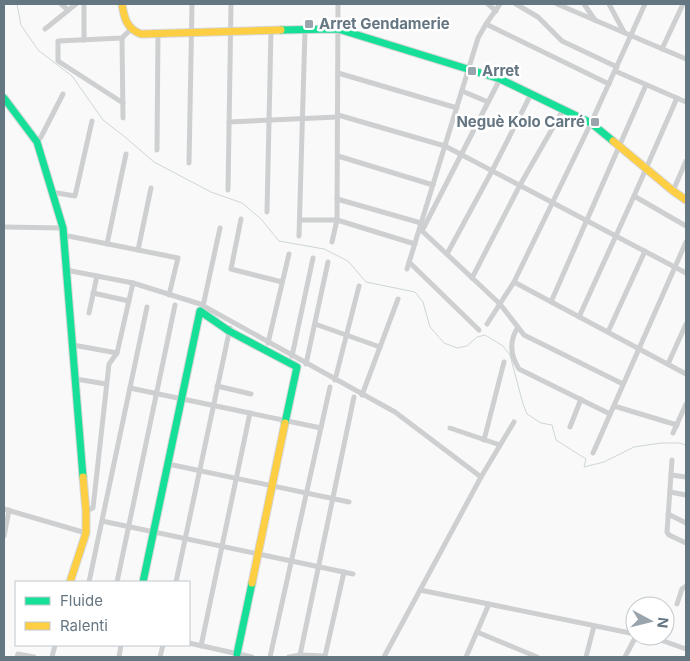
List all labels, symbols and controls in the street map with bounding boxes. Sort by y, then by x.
place label: Arret Gendamerie [319,14,450,33]
marker: Arret Gendamerie [303,18,315,30]
place label: Arret [482,61,520,80]
marker: Arret [466,65,478,77]
place label: Neguè Kolo Carré [456,112,585,131]
marker: Neguè Kolo Carré [589,116,601,128]
legend [15,581,190,646]
text: Fluide [60,591,103,610]
north arrow [625,596,675,646]
text: Ralenti [60,616,108,635]
text: N [654,616,672,629]

